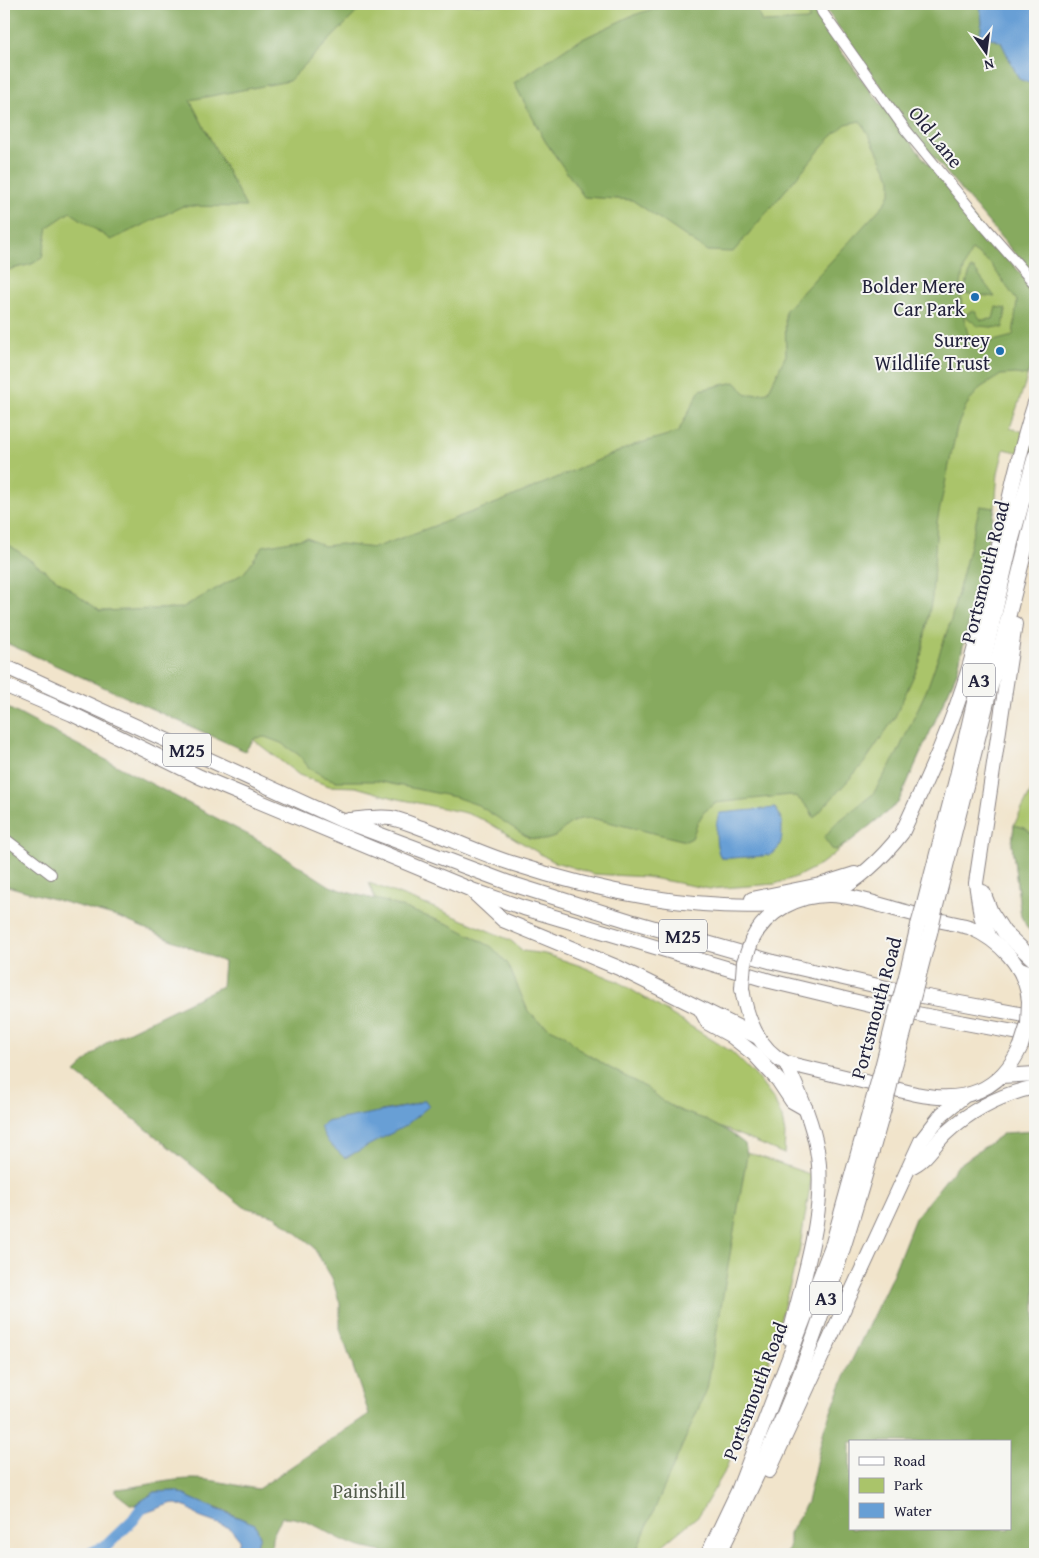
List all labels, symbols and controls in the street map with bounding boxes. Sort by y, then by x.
north arrow [962,28,1012,78]
text: N [982,54,996,76]
street label: Old Lane [902,99,971,174]
place label: Bolder Mere Car Park [862,271,966,323]
marker: Bolder Mere Car Park [969,291,981,303]
place label: Surrey Wildlife Trust [874,325,990,377]
marker: Surrey Wildlife Trust [994,345,1006,357]
street label: Portsmouth Road [953,497,1016,646]
road number: A3 [963,664,995,696]
road number: M25 [163,734,211,766]
road number: M25 [659,919,707,952]
street label: Portsmouth Road [843,933,909,1082]
road number: A3 [810,1282,842,1315]
street label: Portsmouth Road [715,1317,794,1464]
legend [849,1440,1012,1530]
text: Road [894,1450,925,1471]
text: Park [894,1474,923,1495]
park label: Painshill [332,1476,406,1505]
text: Water [894,1500,932,1521]

